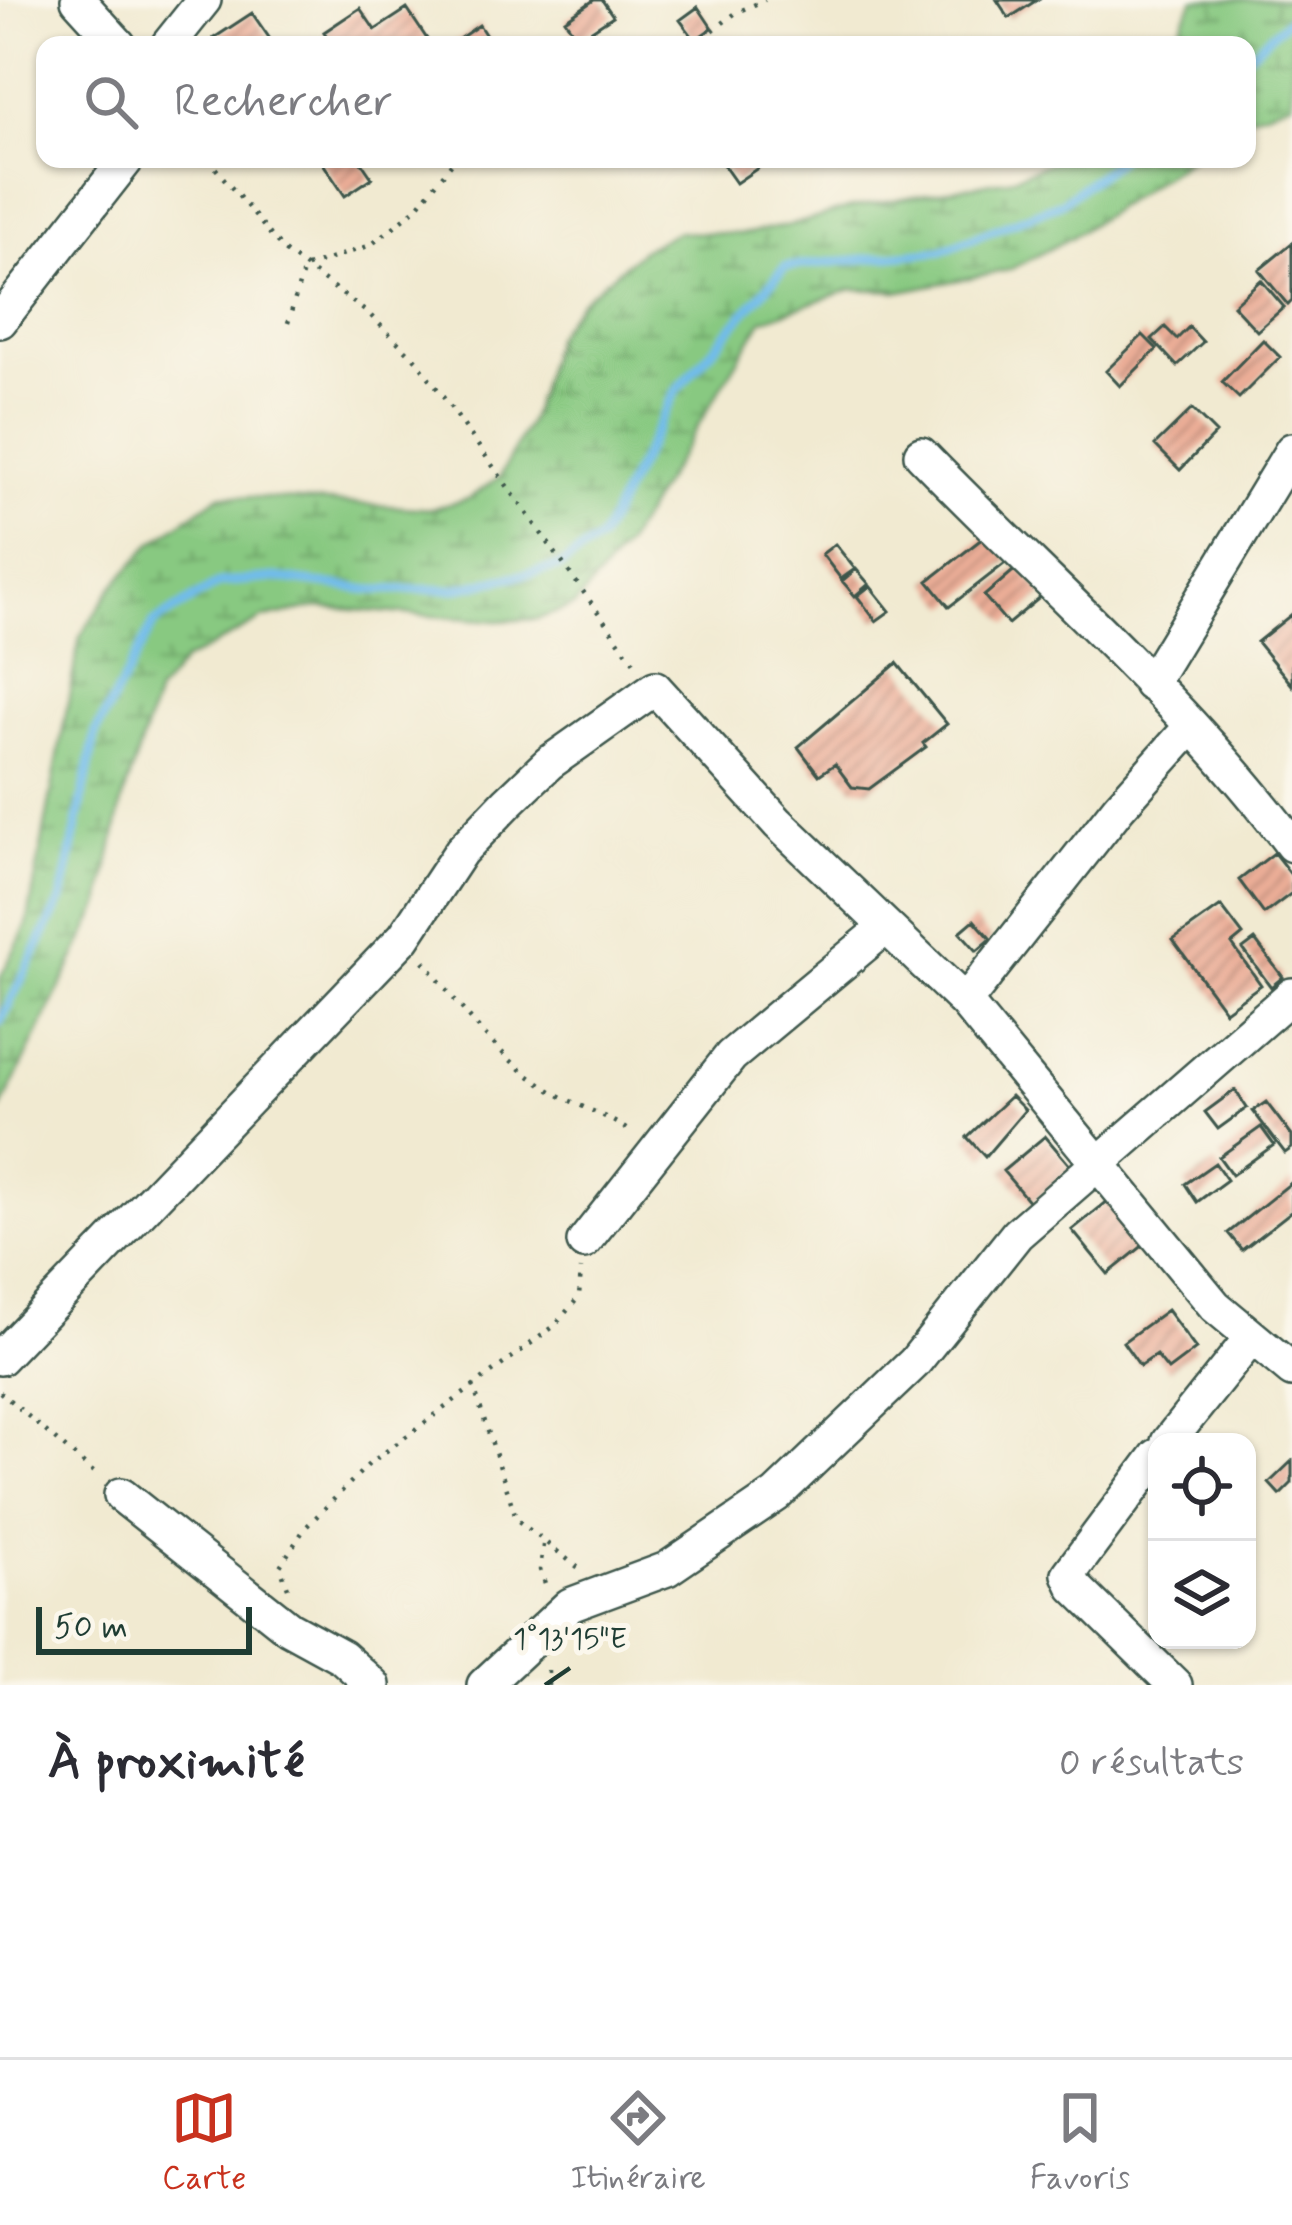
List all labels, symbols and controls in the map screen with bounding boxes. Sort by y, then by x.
search box [36,36,1256,168]
icon: search [78,69,144,135]
text: Rechercher [174,73,393,132]
map controls [1148,1433,1256,1649]
button: locate [1148,1433,1256,1541]
button: layers [1148,1541,1256,1649]
scale bar [36,1601,252,1654]
text: 50 m [54,1606,128,1650]
text: 1°13'15"E [513,1620,627,1659]
text: À proximité [48,1730,304,1796]
text: 0 résultats [1059,1738,1244,1789]
tab: Carte [162,2085,247,2201]
tab: Itinéraire [570,2085,706,2201]
tab: Favoris [1030,2085,1130,2201]

